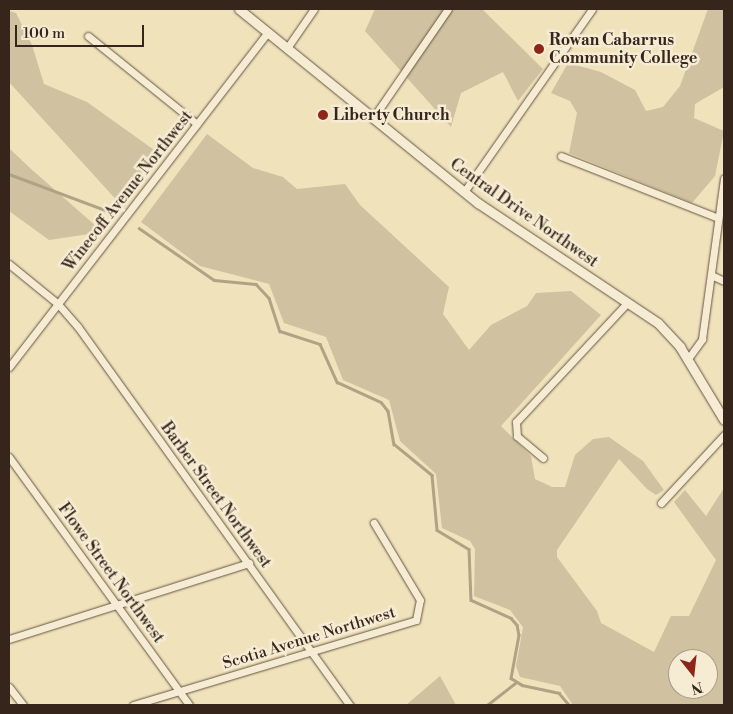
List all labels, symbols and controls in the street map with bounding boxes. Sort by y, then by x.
scale bar [18,15,146,47]
text: 100 m [23,24,65,43]
place label: Rowan Cabarrus Community College [549,30,697,68]
marker: Rowan Cabarrus Community College [533,43,545,55]
place label: Liberty Church [333,105,450,125]
street label: Winecoff Avenue Northwest [59,107,197,275]
marker: Liberty Church [317,109,329,121]
street label: Central Drive Northwest [446,155,602,271]
street label: Barber Street Northwest [157,418,275,572]
street label: Flowe Street Northwest [54,499,168,647]
street label: Scotia Avenue Northwest [220,603,398,673]
north arrow [668,649,718,699]
text: N [689,677,705,698]

